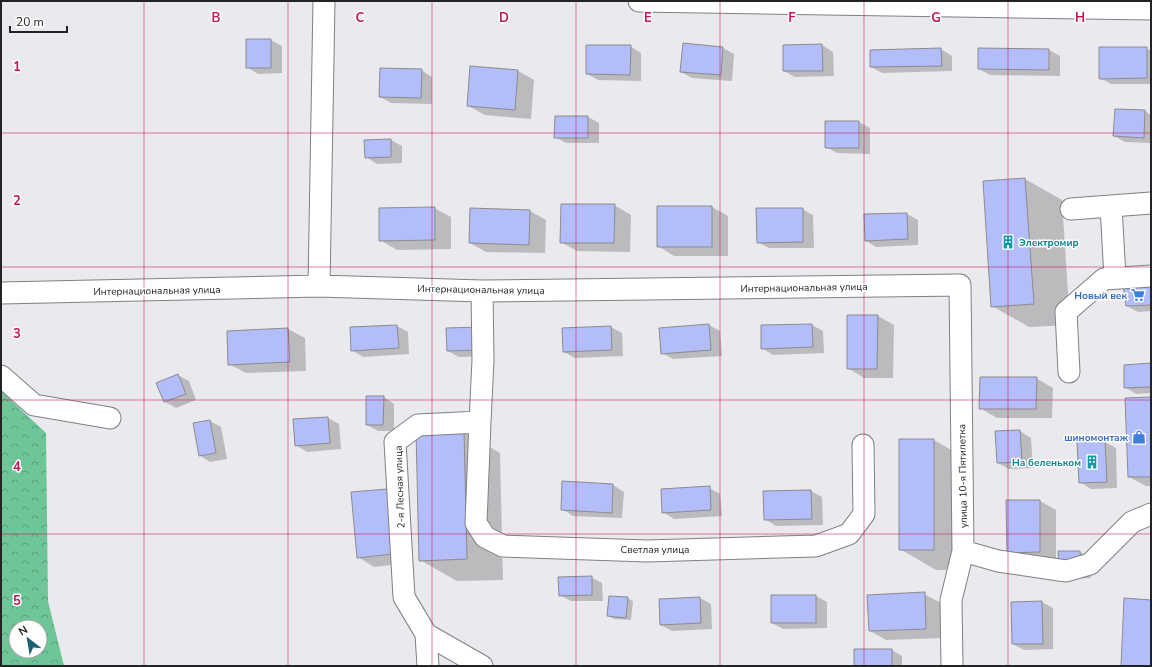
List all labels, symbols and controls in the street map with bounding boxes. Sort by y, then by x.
scale bar [10,8,67,34]
text: B [212,9,221,27]
text: C [356,9,365,27]
text: D [499,9,509,27]
text: E [644,9,652,27]
text: F [788,9,796,27]
text: G [931,9,941,27]
text: H [1075,9,1085,27]
text: 20 m [16,14,44,30]
text: 1 [13,58,21,76]
text: 2 [13,192,21,210]
building icon: Электромир [1000,234,1016,250]
place label: Электромир [1019,236,1079,250]
street label: Интернациональная улица [740,280,868,296]
street label: Интернациональная улица [417,282,545,298]
street label: Интернациональная улица [93,283,221,299]
supermarket icon: Новый век [1130,287,1146,303]
place label: Новый век [1074,289,1127,303]
text: 3 [13,325,21,343]
street label: улица 10-я Пятилетка [955,424,971,528]
shop icon: шиномонтаж [1131,429,1147,445]
place label: шиномонтаж [1064,431,1129,445]
street label: 2-я Лесная улица [392,445,408,529]
building icon: На беленьком [1084,454,1100,470]
place label: На беленьком [1012,456,1081,470]
text: 4 [13,458,21,476]
street label: Светлая улица [620,543,690,557]
text: 5 [13,592,21,610]
north arrow [8,619,48,659]
text: N [16,622,30,639]

